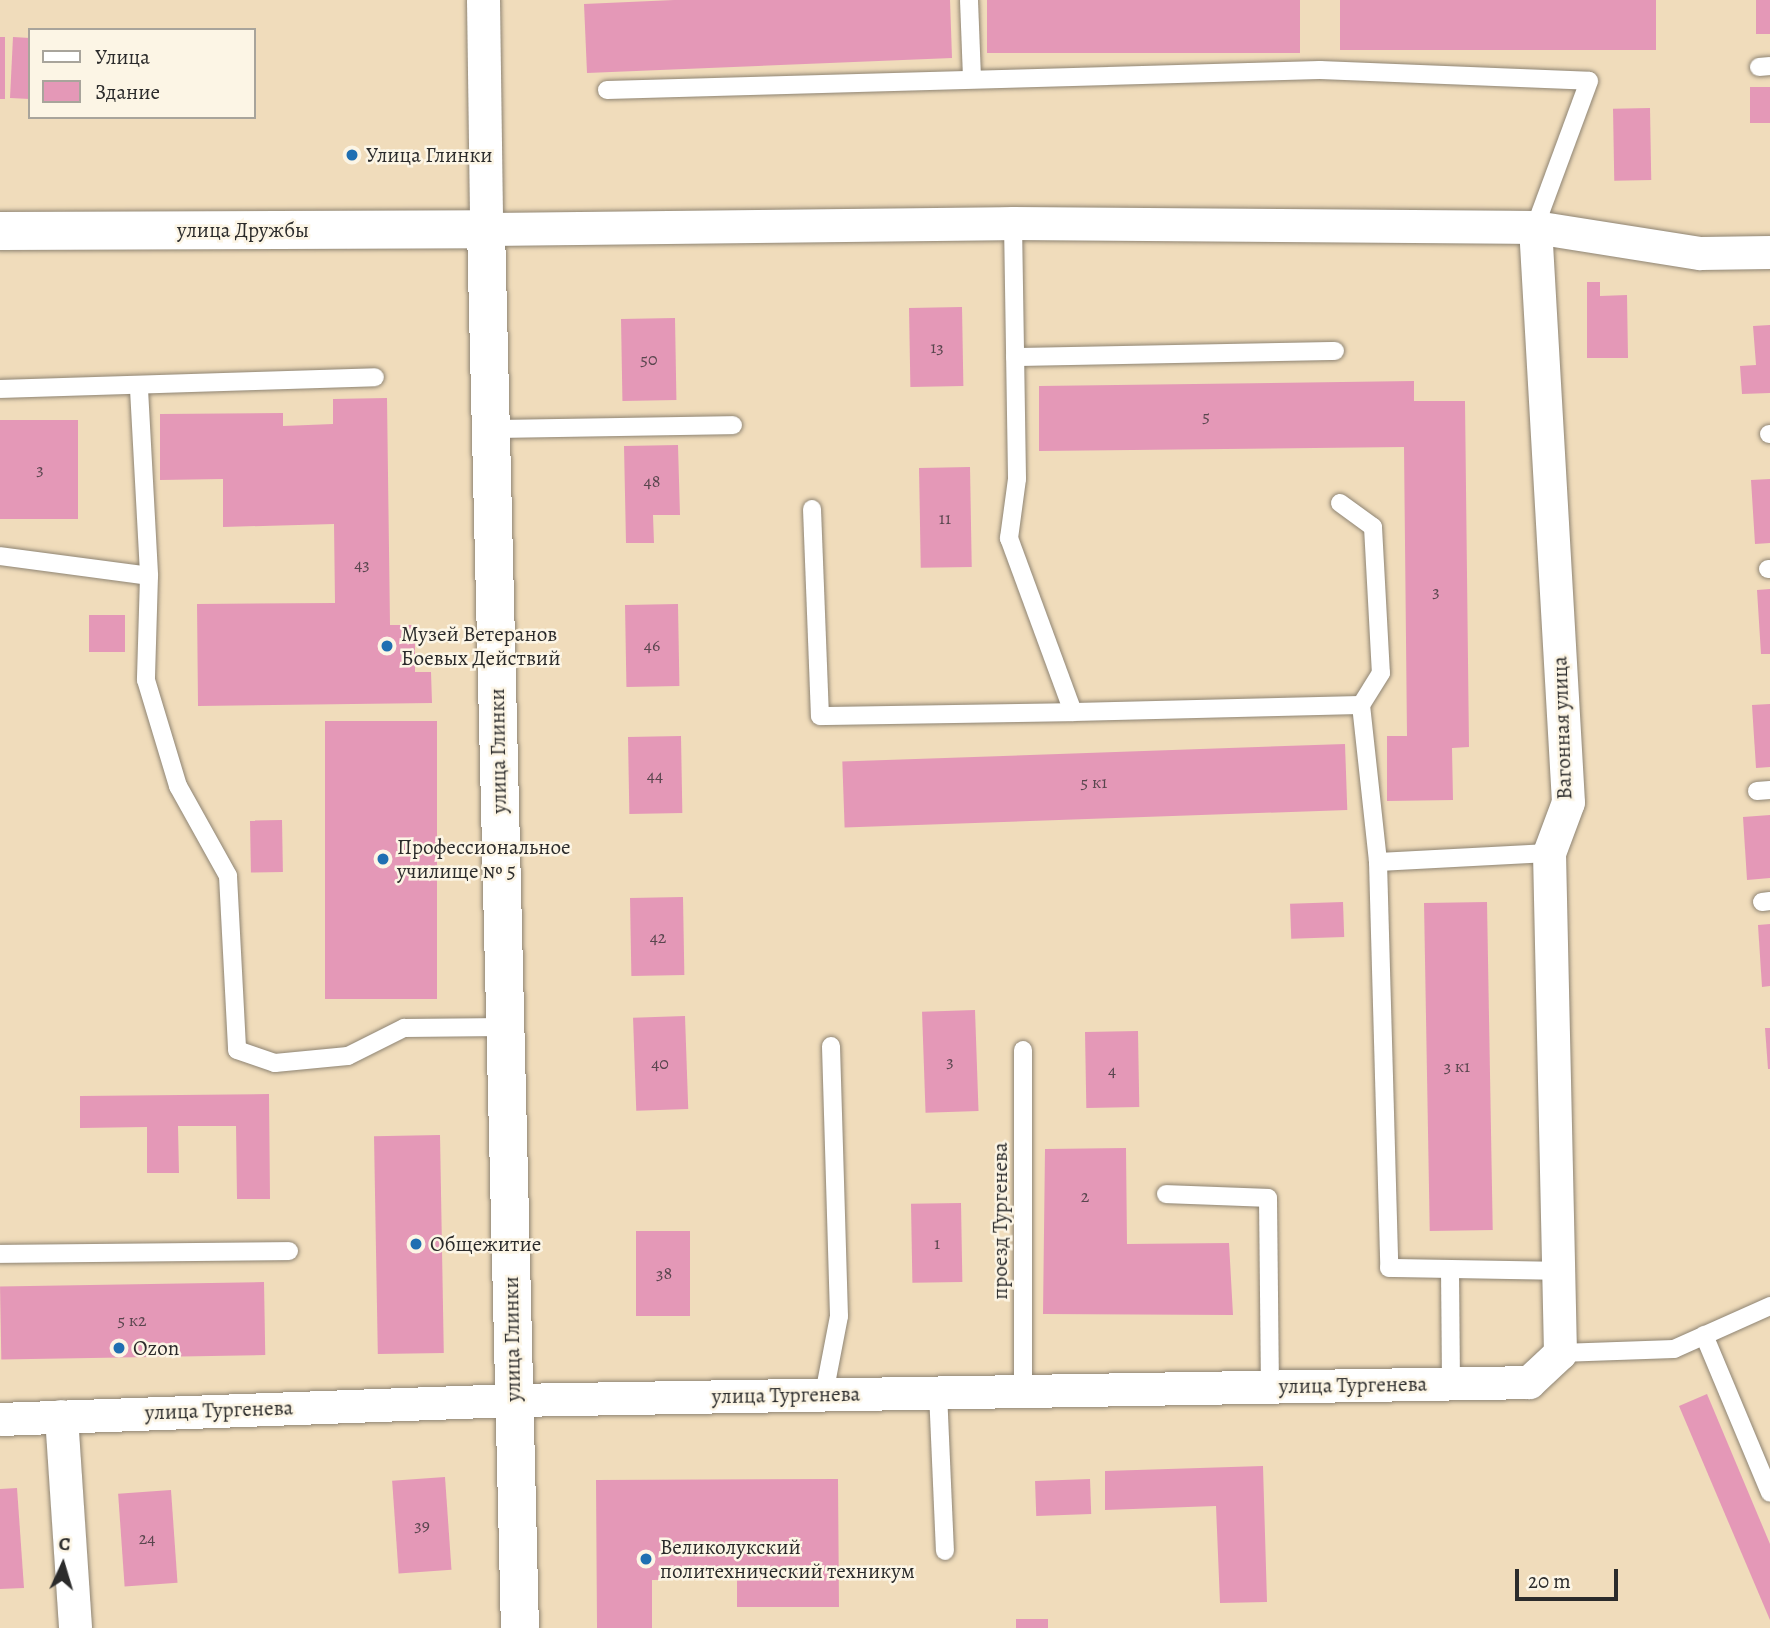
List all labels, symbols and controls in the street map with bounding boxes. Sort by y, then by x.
legend [28,28,256,119]
text: Улица [95,43,150,71]
text: Здание [95,78,160,106]
place label: Улица Глинки [366,142,493,168]
marker: Улица Глинки [344,147,360,163]
street label: улица Дружбы [177,217,309,243]
house number: 13 [930,336,944,358]
house number: 50 [640,348,658,370]
house number: 5 [1202,405,1210,427]
house number: 3 [36,458,44,480]
house number: 48 [644,470,660,492]
house number: 11 [939,507,951,529]
house number: 43 [354,553,370,575]
house number: 3 [1432,580,1440,602]
place label: Музей Ветеранов Боевых Действий [401,621,560,671]
house number: 46 [644,634,660,656]
marker: Музей Ветеранов Боевых Действий [379,638,395,654]
street label: Вагонная улица [1547,656,1577,800]
street label: улица Глинки [484,688,512,814]
house number: 44 [647,764,663,786]
house number: 5 к1 [1081,771,1107,793]
place label: Профессиональное училище № 5 [397,834,571,884]
marker: Профессиональное училище № 5 [375,851,391,867]
house number: 42 [650,926,666,948]
house number: 3 [946,1050,954,1072]
house number: 40 [651,1052,669,1074]
house number: 3 к1 [1444,1055,1470,1077]
house number: 4 [1108,1059,1116,1081]
street label: проезд Тургенева [987,1142,1013,1300]
house number: 2 [1081,1185,1089,1207]
place label: Общежитие [430,1231,541,1257]
house number: 1 [934,1232,940,1254]
marker: Общежитие [408,1236,424,1252]
house number: 38 [656,1262,672,1284]
street label: улица Глинки [498,1276,526,1402]
house number: 5 к2 [117,1309,147,1331]
place label: Ozon [133,1335,179,1361]
marker: Ozon [111,1340,127,1356]
street label: улица Тургенева [1279,1371,1427,1399]
street label: улица Тургенева [712,1381,860,1409]
street label: улица Тургенева [144,1395,294,1425]
house number: 39 [414,1514,430,1536]
house number: 24 [139,1527,155,1549]
north arrow [28,1530,98,1600]
text: С [58,1531,71,1557]
place label: Великолукский политехнический техникум [660,1534,915,1584]
marker: Великолукский политехнический техникум [638,1551,654,1567]
scale bar [1518,1554,1621,1598]
text: 20 m [1528,1567,1571,1595]

